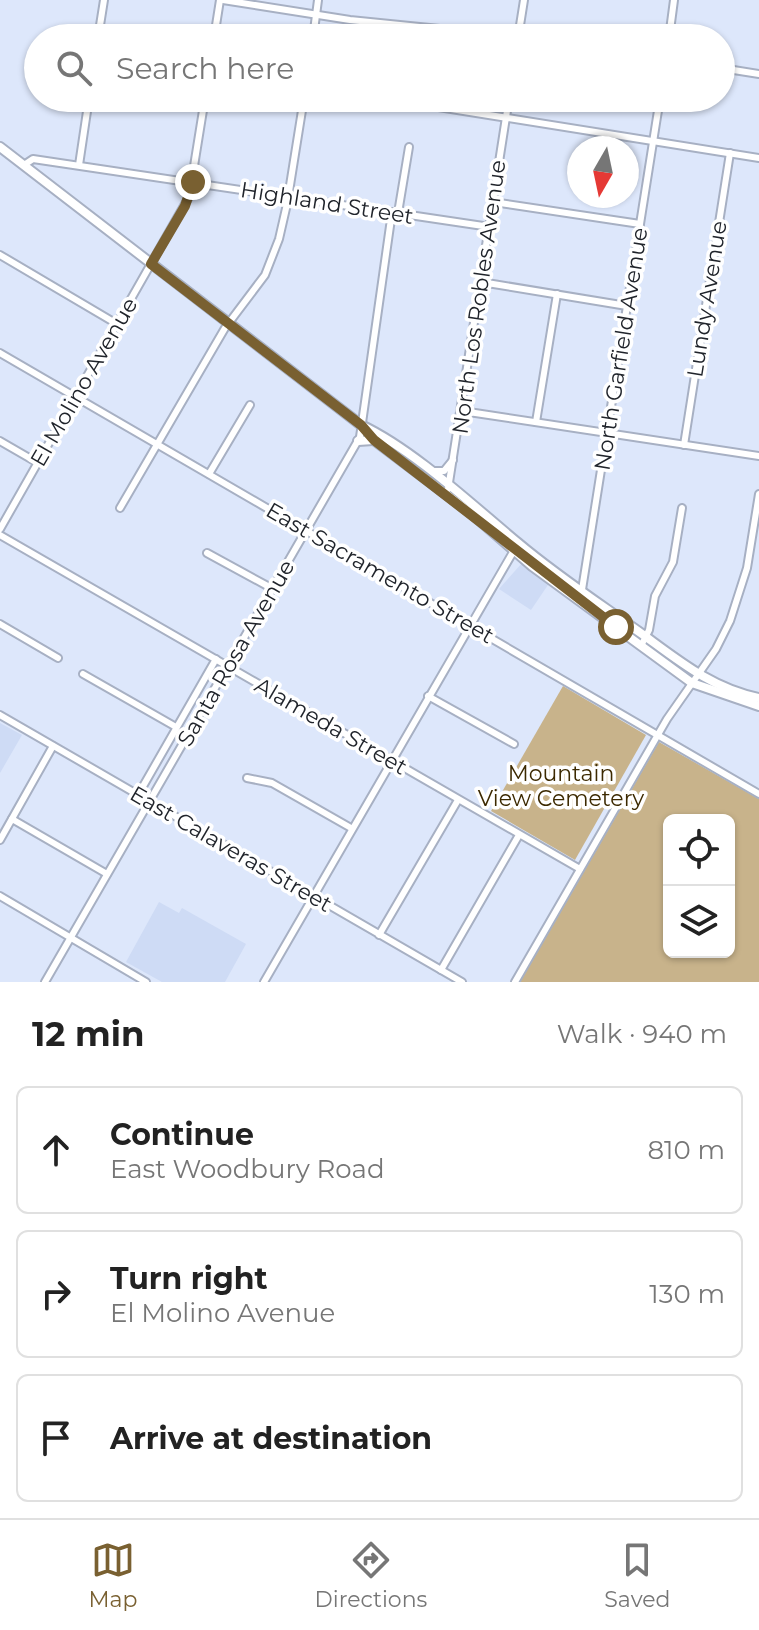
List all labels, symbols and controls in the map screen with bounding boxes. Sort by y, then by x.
search box [24,24,735,112]
icon: search [52,46,96,90]
text: Search here [116,50,294,87]
north arrow [567,136,639,208]
street label: North Los Robles Avenue [446,158,512,436]
route end [175,164,211,200]
street label: Highland Street [239,176,415,230]
street label: Lundy Avenue [681,219,733,379]
street label: North Garfield Avenue [588,225,654,473]
street label: El Molino Avenue [25,293,143,471]
street label: East Sacramento Street [261,497,499,649]
street label: Santa Rosa Avenue [172,555,300,751]
route start [598,609,634,645]
street label: Alameda Street [250,671,412,781]
park label: Mountain View Cemetery [478,760,644,812]
street label: East Calaveras Street [125,780,337,918]
map controls [663,814,735,958]
button: locate [663,814,735,886]
button: layers [663,886,735,958]
text: 12 min [32,1013,144,1055]
text: Walk · 940 m [557,1018,727,1050]
text: Continue [110,1116,254,1153]
icon: ahead [34,1128,78,1172]
text: 810 m [647,1134,725,1166]
text: East Woodbury Road [110,1153,385,1185]
text: Turn right [110,1260,267,1297]
icon: right [34,1272,78,1316]
text: 130 m [649,1278,725,1310]
text: El Molino Avenue [110,1297,335,1329]
icon: arrive [34,1416,78,1460]
text: Arrive at destination [110,1420,432,1457]
tab: Map [89,1538,137,1613]
tab: Directions [315,1538,427,1613]
tab: Saved [604,1538,670,1613]

